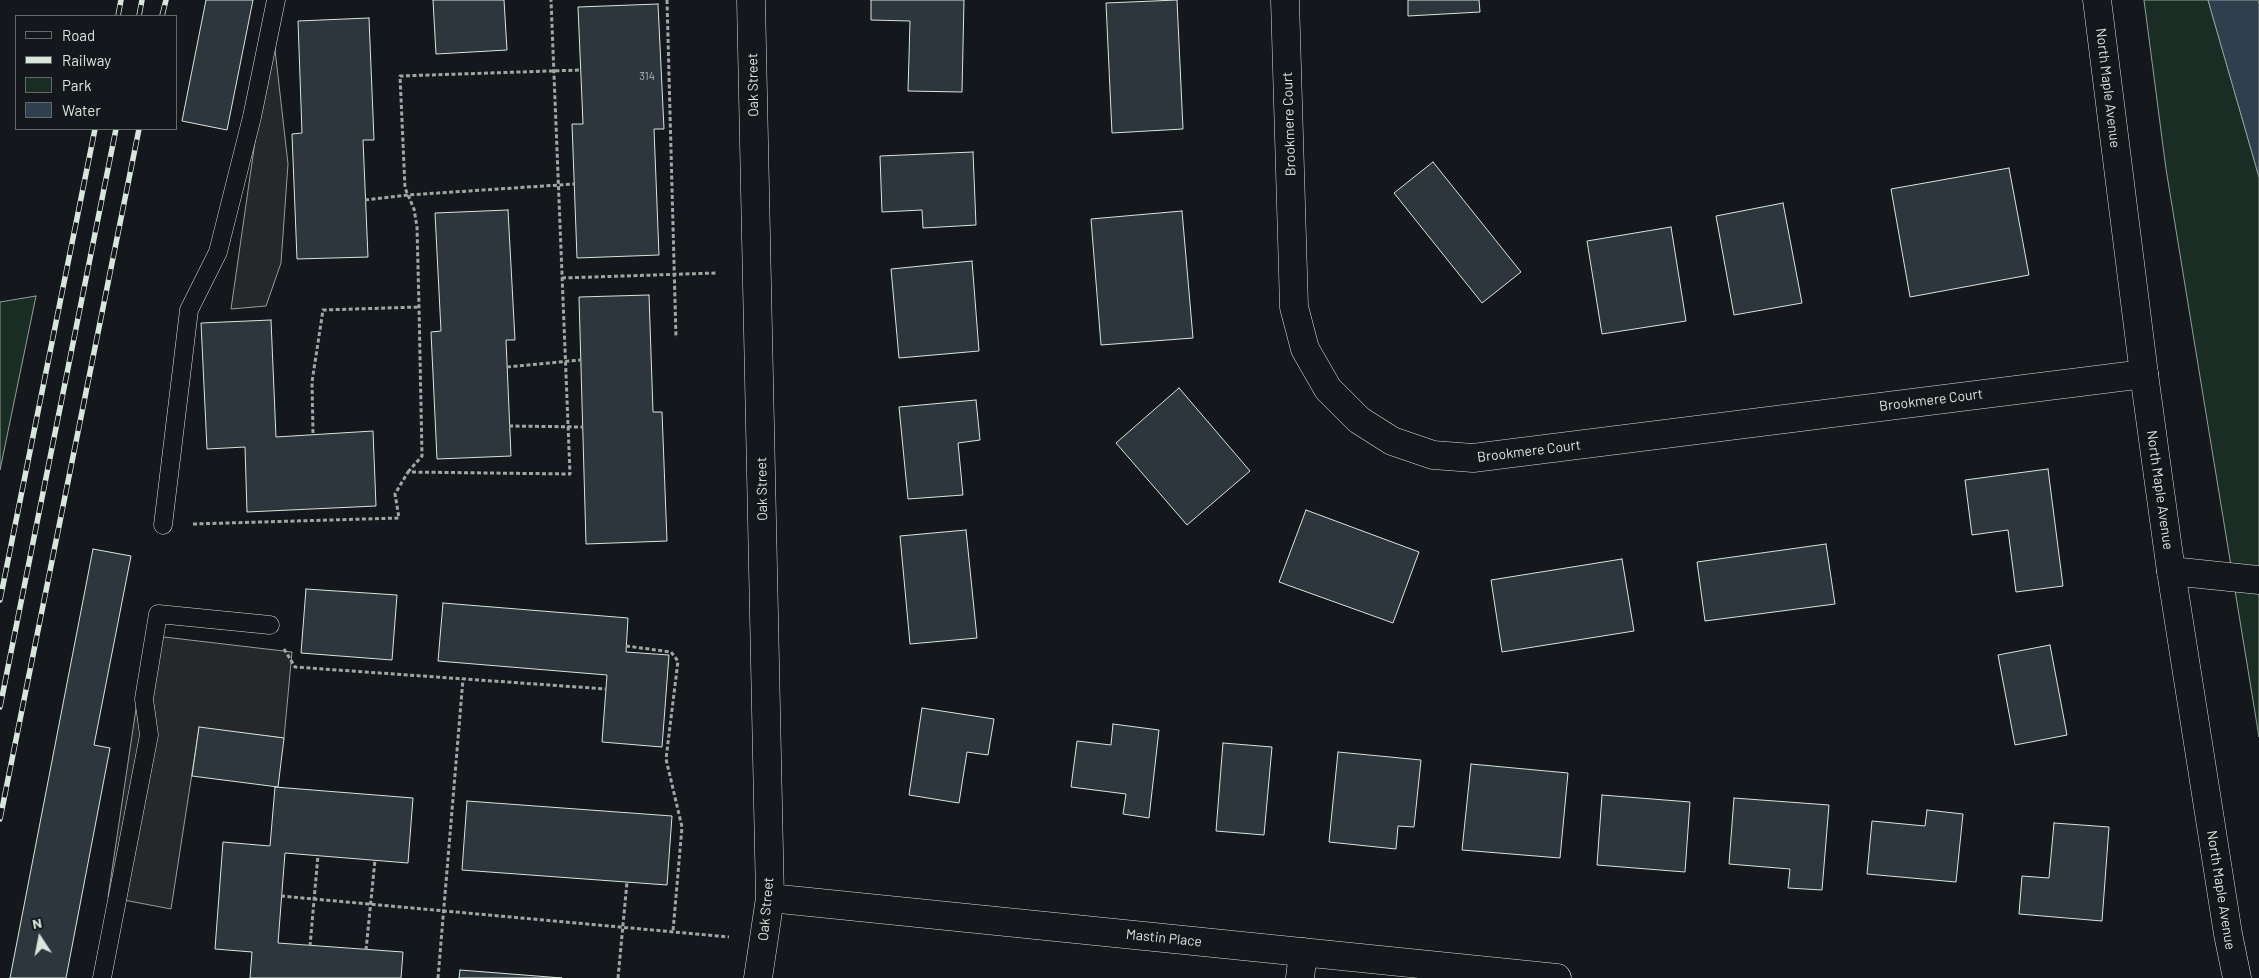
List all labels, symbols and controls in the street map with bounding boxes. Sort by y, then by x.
legend [15,15,178,130]
text: Road [62,26,95,44]
street label: North Maple Avenue [2092,27,2124,149]
text: Railway [62,51,111,69]
street label: Oak Street [744,53,762,117]
house number: 314 [639,69,655,83]
street label: Brookmere Court [1279,72,1299,176]
text: Park [62,76,91,94]
text: Water [62,101,101,119]
street label: Brookmere Court [1878,385,1984,415]
street label: North Maple Avenue [2143,429,2177,551]
street label: Brookmere Court [1476,436,1582,466]
street label: Oak Street [753,457,771,521]
street label: North Maple Avenue [2203,829,2239,951]
street label: Oak Street [755,876,777,942]
north arrow [15,913,65,963]
text: N [31,914,43,932]
street label: Mastin Place [1125,926,1203,950]

